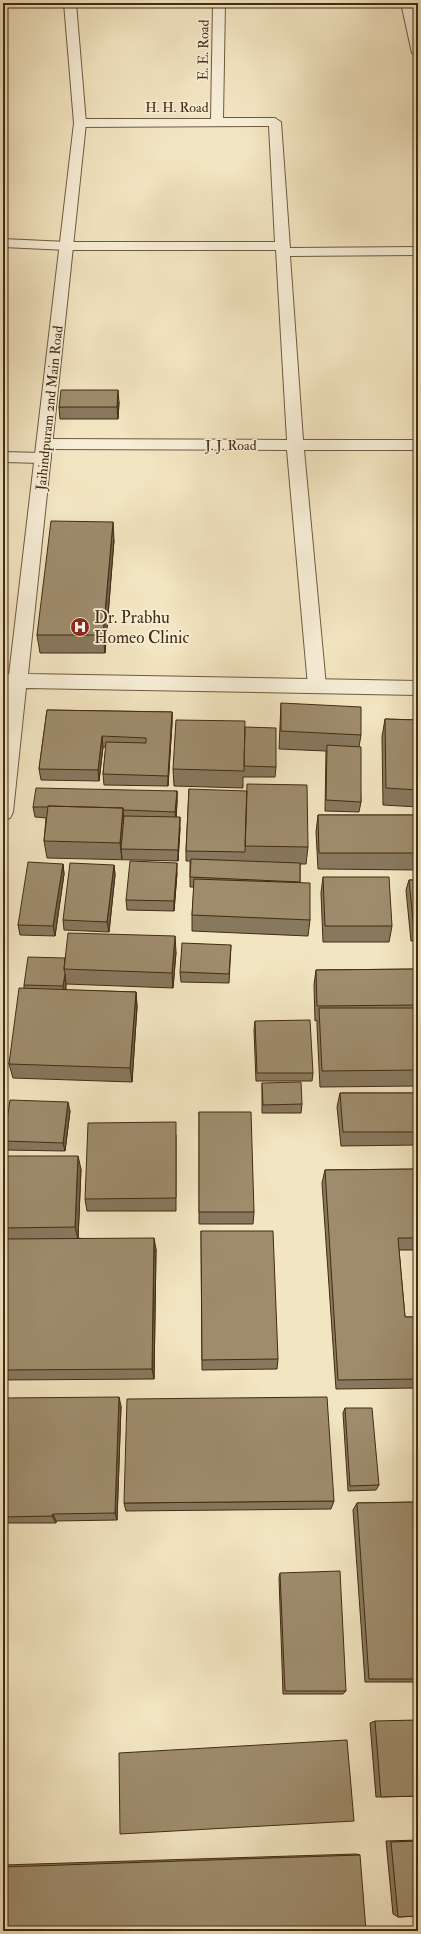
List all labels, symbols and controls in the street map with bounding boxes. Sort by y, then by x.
street label: E. E. Road [194,19,213,81]
street label: H. H. Road [145,99,209,116]
street label: Jaihindpuram 2nd Main Road [32,325,68,492]
street label: J. J. Road [204,437,257,454]
place label: Dr. Prabhu Homeo Clinic [94,607,189,648]
hospital icon: Dr. Prabhu Homeo Clinic [69,616,91,638]

